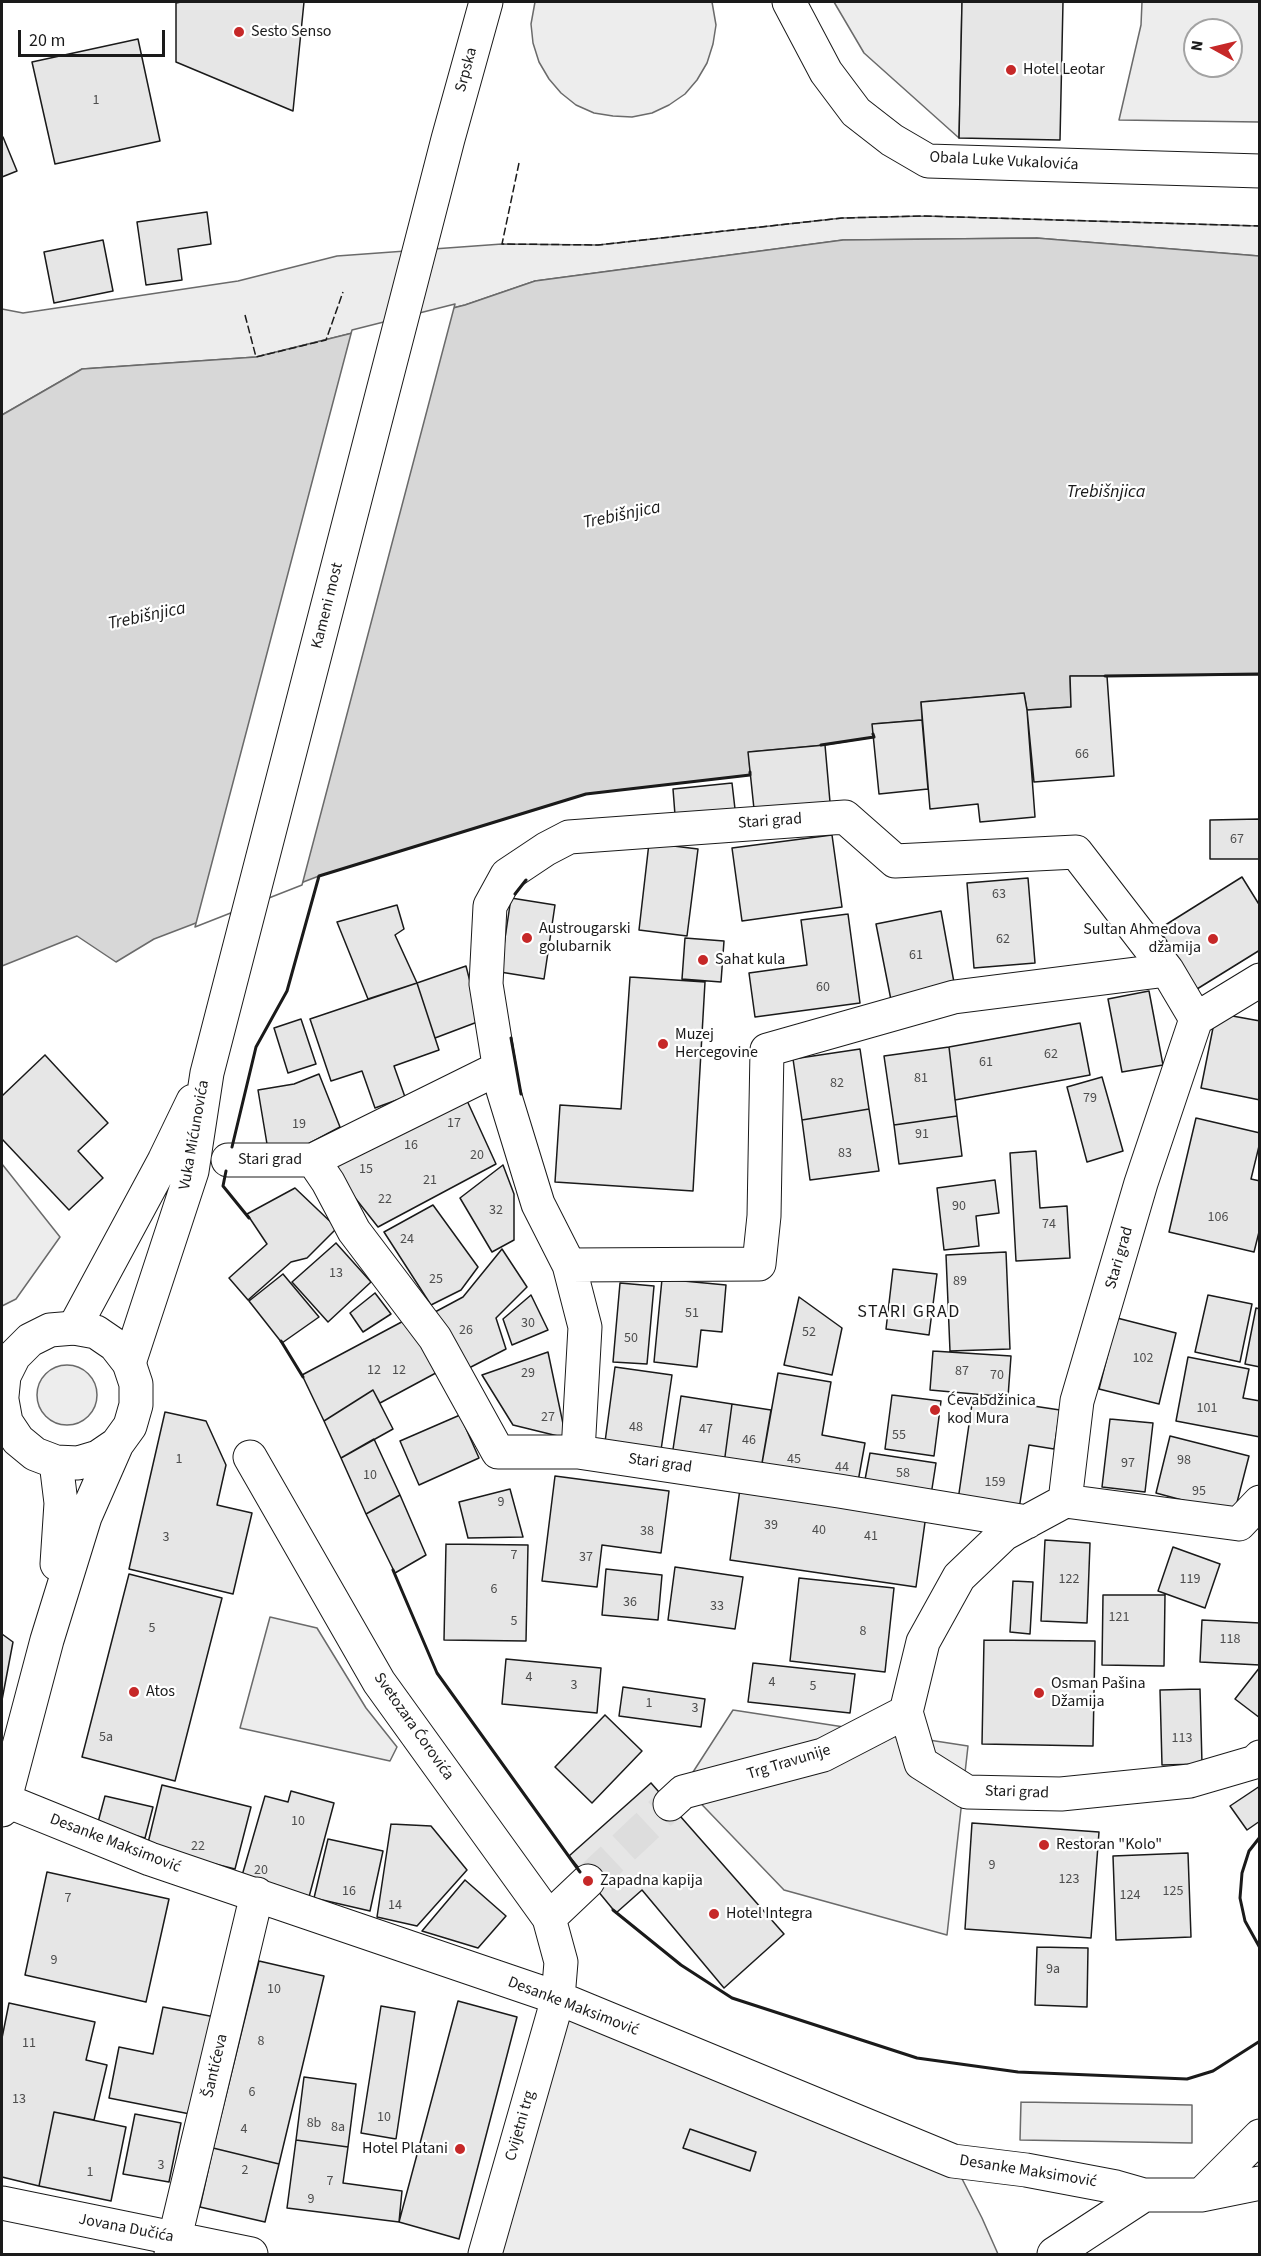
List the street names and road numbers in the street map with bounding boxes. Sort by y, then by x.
street label: Srpska [452,46,482,94]
street label: Obala Luke Vukalovića [929,149,1079,175]
street label: Kameni most [308,561,348,651]
street label: Stari grad [737,810,803,834]
street label: Vuka Mićunovića [176,1079,214,1191]
street label: Stari grad [238,1150,302,1170]
street label: Stari grad [1102,1225,1138,1291]
street label: Stari grad [627,1450,693,1478]
street label: Svetozara Ćorovića [369,1670,457,1784]
street label: Trg Travunije [745,1741,833,1785]
street label: Stari grad [985,1782,1049,1804]
street label: Desanke Maksimović [47,1810,183,1878]
street label: Desanke Maksimović [505,1973,641,2041]
street label: Šantićeva [199,2032,233,2100]
street label: Cvijetni trg [502,2089,540,2163]
street label: Desanke Maksimović [958,2152,1098,2192]
street label: Jovana Dučića [77,2210,175,2248]

